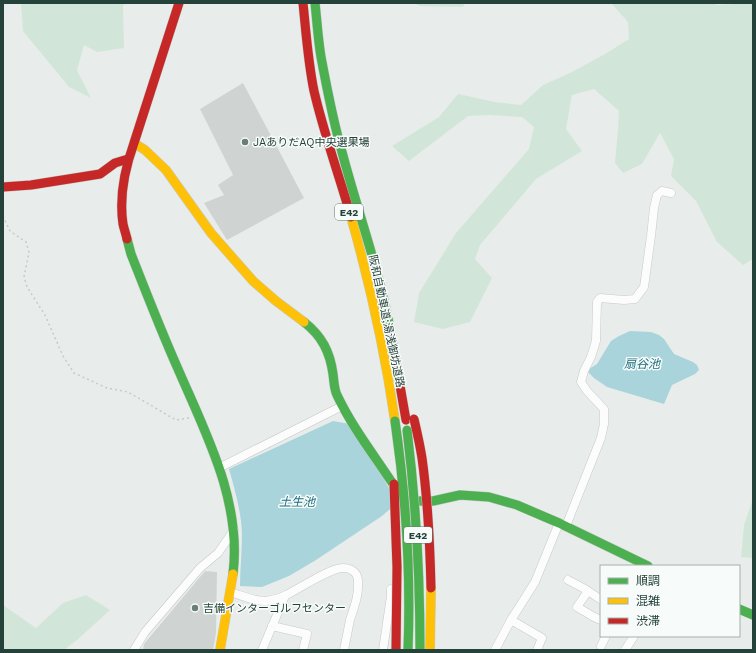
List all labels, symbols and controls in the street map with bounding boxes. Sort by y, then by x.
place label: JAありだAQ中央選果場 [253,136,369,149]
marker: JAありだAQ中央選果場 [240,137,250,147]
road number: E42 [335,204,363,220]
street label: 阪和自動車道;湯浅御坊道路 [366,254,407,389]
water label: 扇谷池 [624,357,661,371]
water label: 土生池 [279,495,316,509]
road number: E42 [404,527,432,543]
legend [600,565,740,637]
text: 順調 [636,574,660,588]
text: 混雑 [636,594,660,608]
place label: 吉備インターゴルフセンター [203,602,346,615]
marker: 吉備インターゴルフセンター [190,603,200,613]
text: 渋滞 [636,614,660,628]

